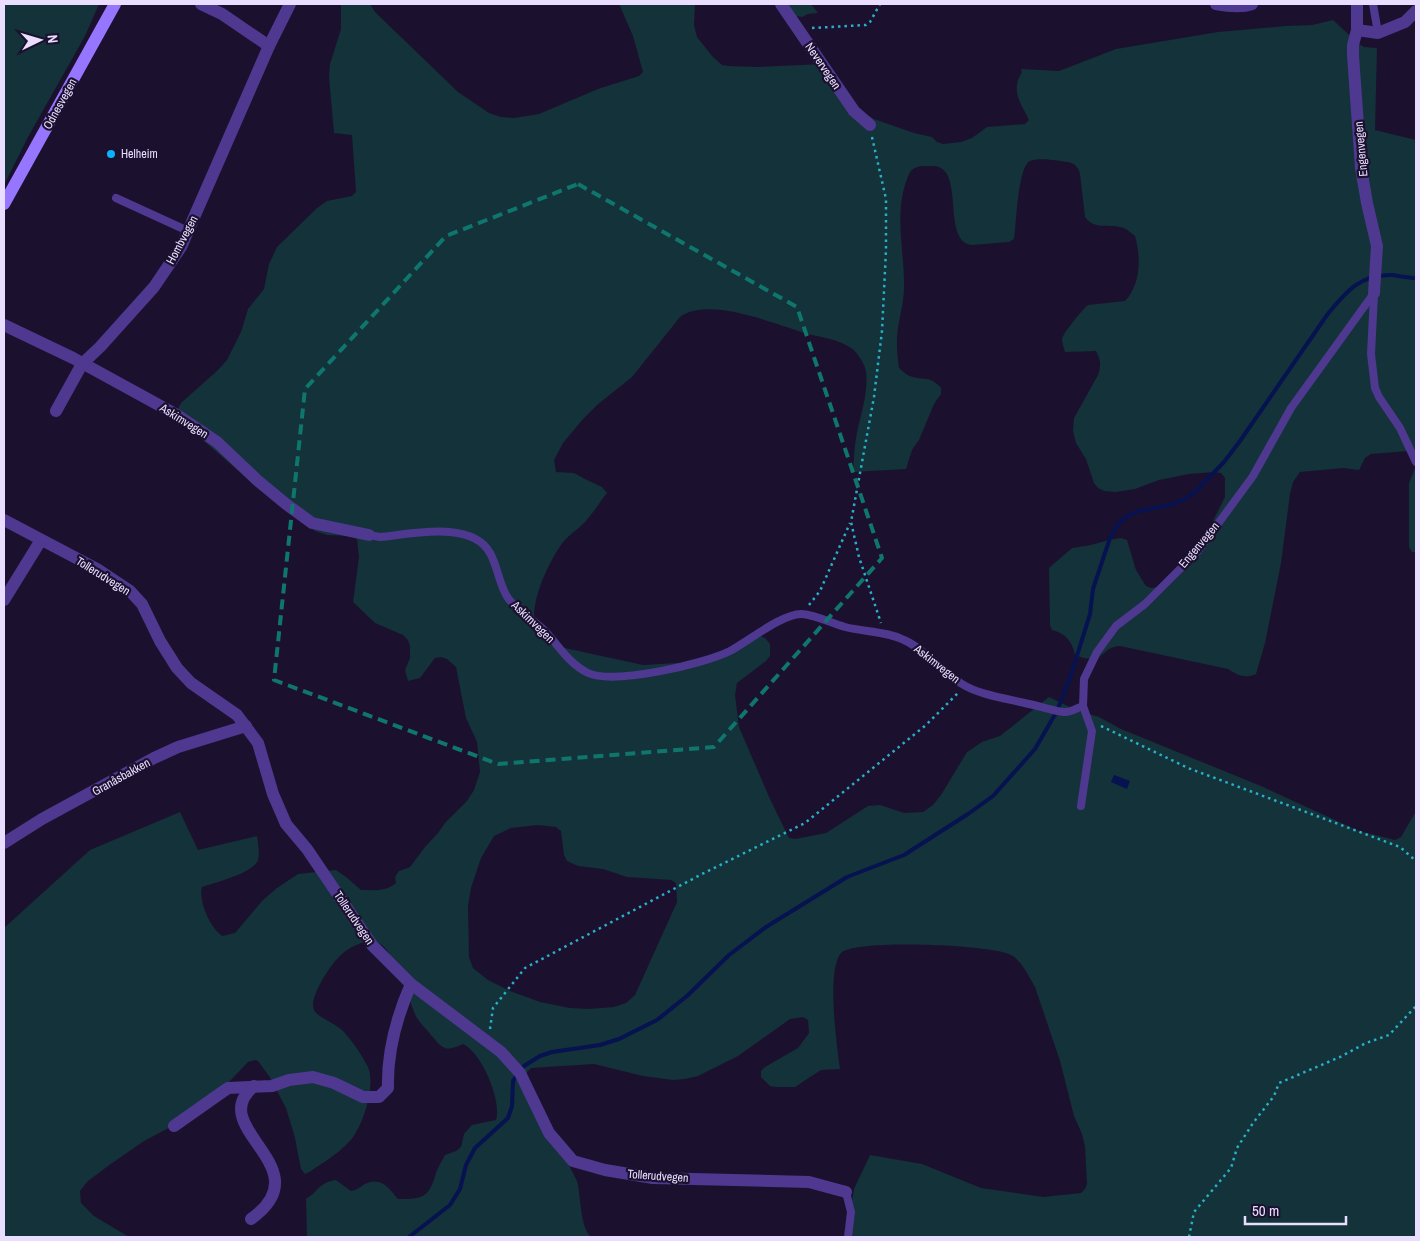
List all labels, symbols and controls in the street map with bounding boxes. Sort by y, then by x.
north arrow [15,15,65,65]
text: N [44,34,62,44]
street label: Nevervegen [802,40,844,92]
street label: Odnesvegen [39,76,81,132]
street label: Engenvegen [1351,121,1371,177]
place label: Helheim [121,146,158,162]
marker: Helheim [105,148,117,160]
street label: Hombvegen [162,213,202,267]
street label: Askimvegen [156,399,211,442]
street label: Engenvegen [1175,519,1223,571]
street label: Tollerudvegen [73,553,133,599]
street label: Askimvegen [507,597,558,647]
street label: Askimvegen [910,640,963,687]
street label: Granåsbakken [89,754,153,800]
street label: Tollerudvegen [330,888,378,948]
street label: Tollerudvegen [627,1166,689,1186]
scale bar [1245,1194,1346,1226]
text: 50 m [1252,1200,1279,1221]

